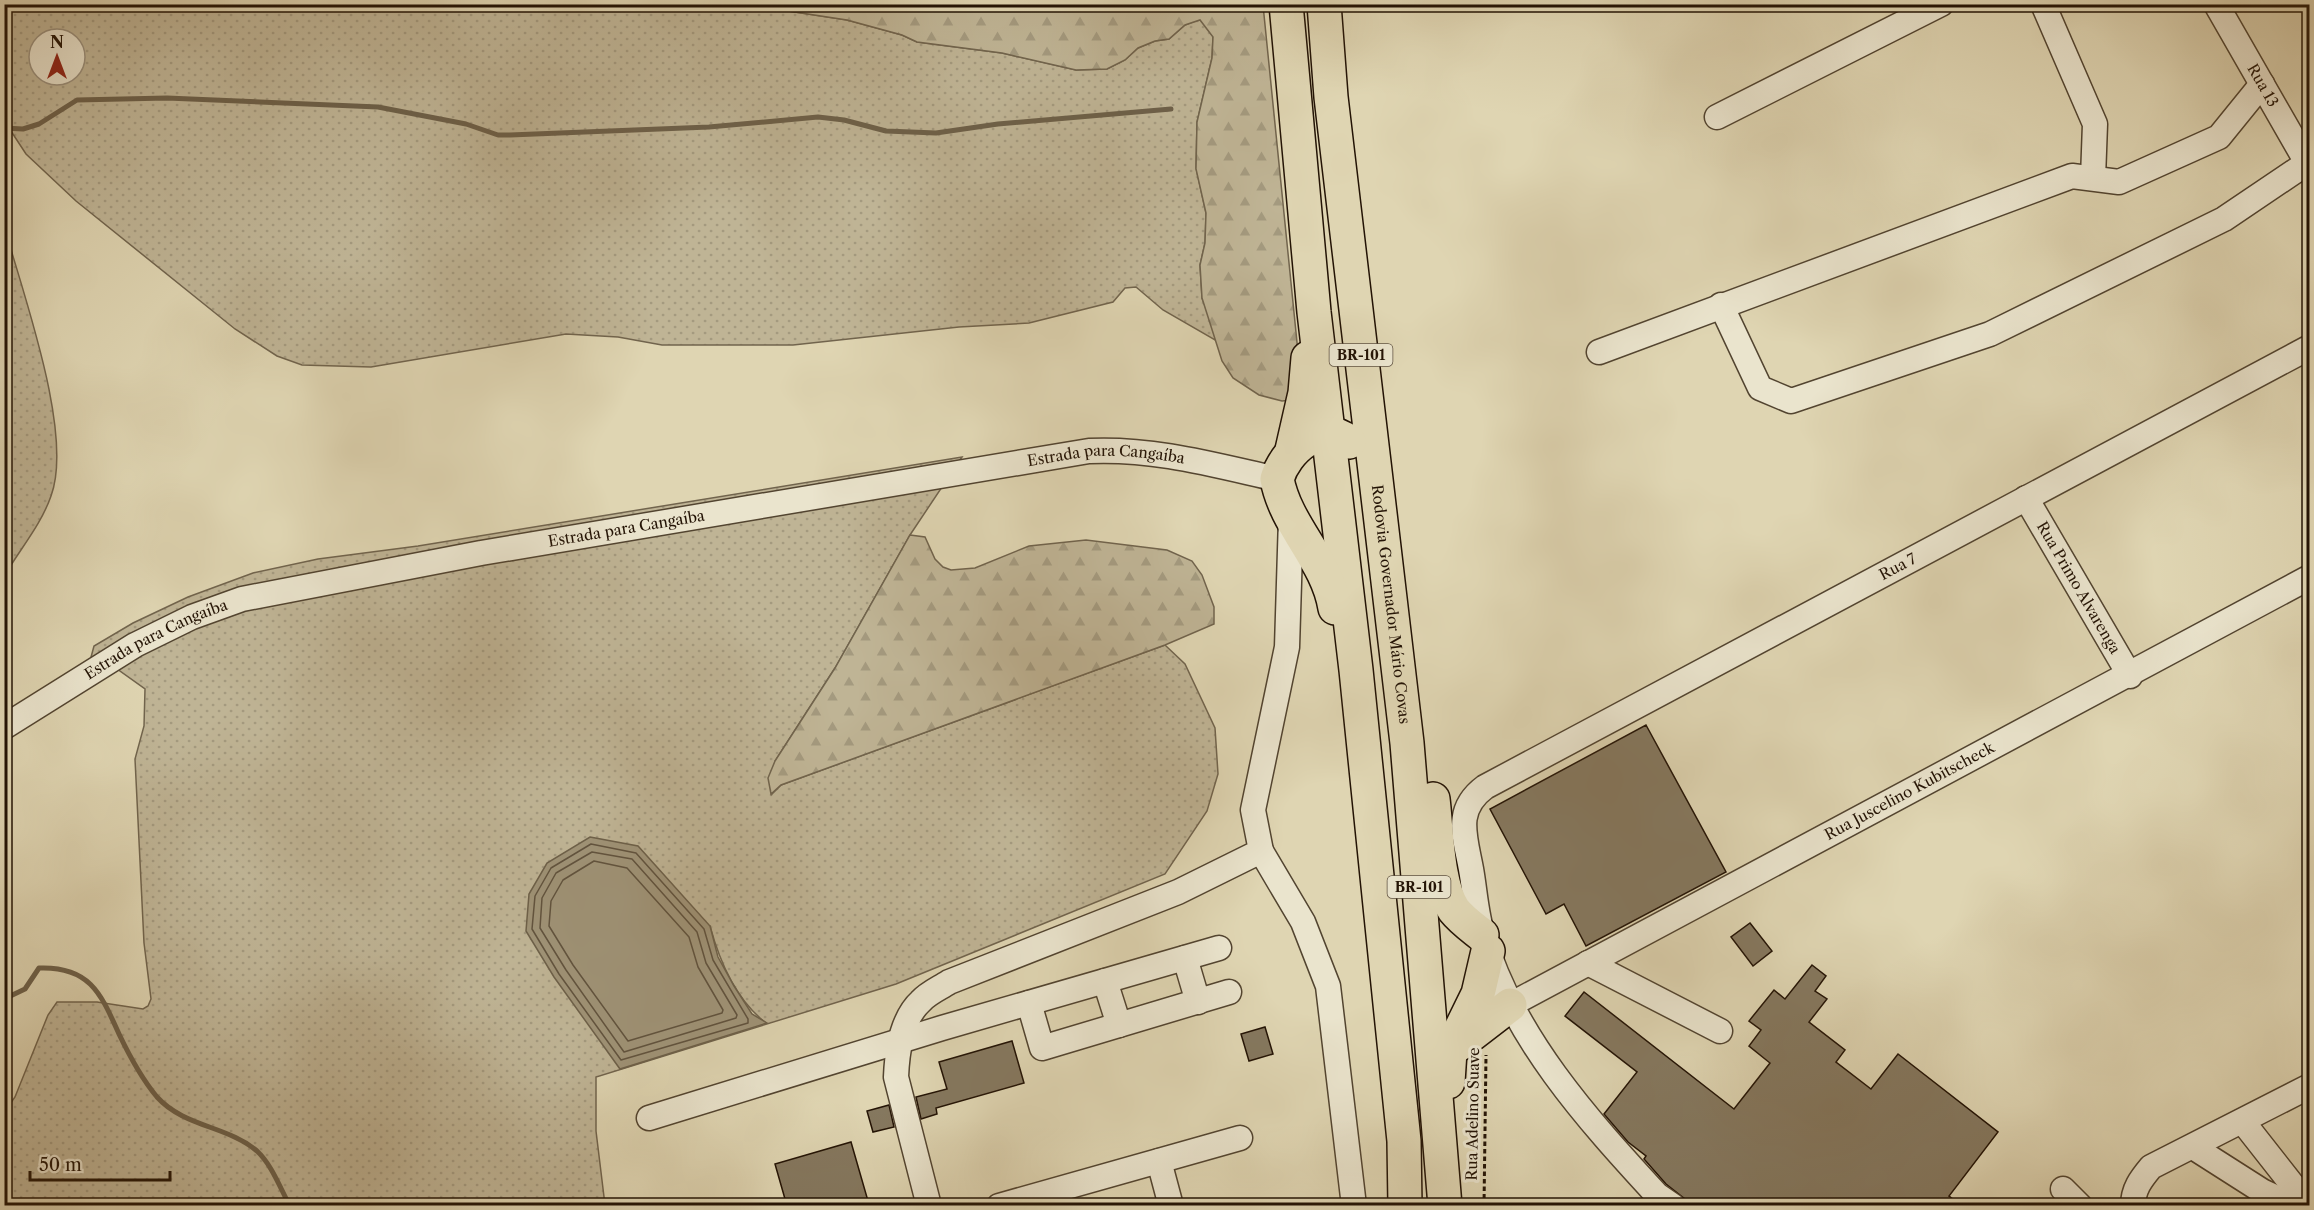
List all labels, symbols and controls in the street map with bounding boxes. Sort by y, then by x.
north arrow [27,27,87,87]
text: N [50,32,64,52]
street label: Rua 13 [2243,60,2283,110]
road number: BR-101 [1330,344,1392,366]
street label: Estrada para Cangaíba [1026,440,1187,470]
street label: Rodovia Governador Mário Covas [1368,483,1415,725]
street label: Estrada para Cangaíba [547,506,706,551]
street label: Rua Primo Alvarenga [2033,518,2125,657]
street label: Rua 7 [1876,548,1920,584]
street label: Estrada para Cangaíba [81,595,230,683]
street label: Rua Juscelino Kubitscheck [1821,737,1998,844]
road number: BR-101 [1388,876,1450,898]
street label: Rua Adelino Suave [1462,1047,1483,1181]
scale bar [30,1144,170,1182]
text: 50 m [39,1154,82,1176]

